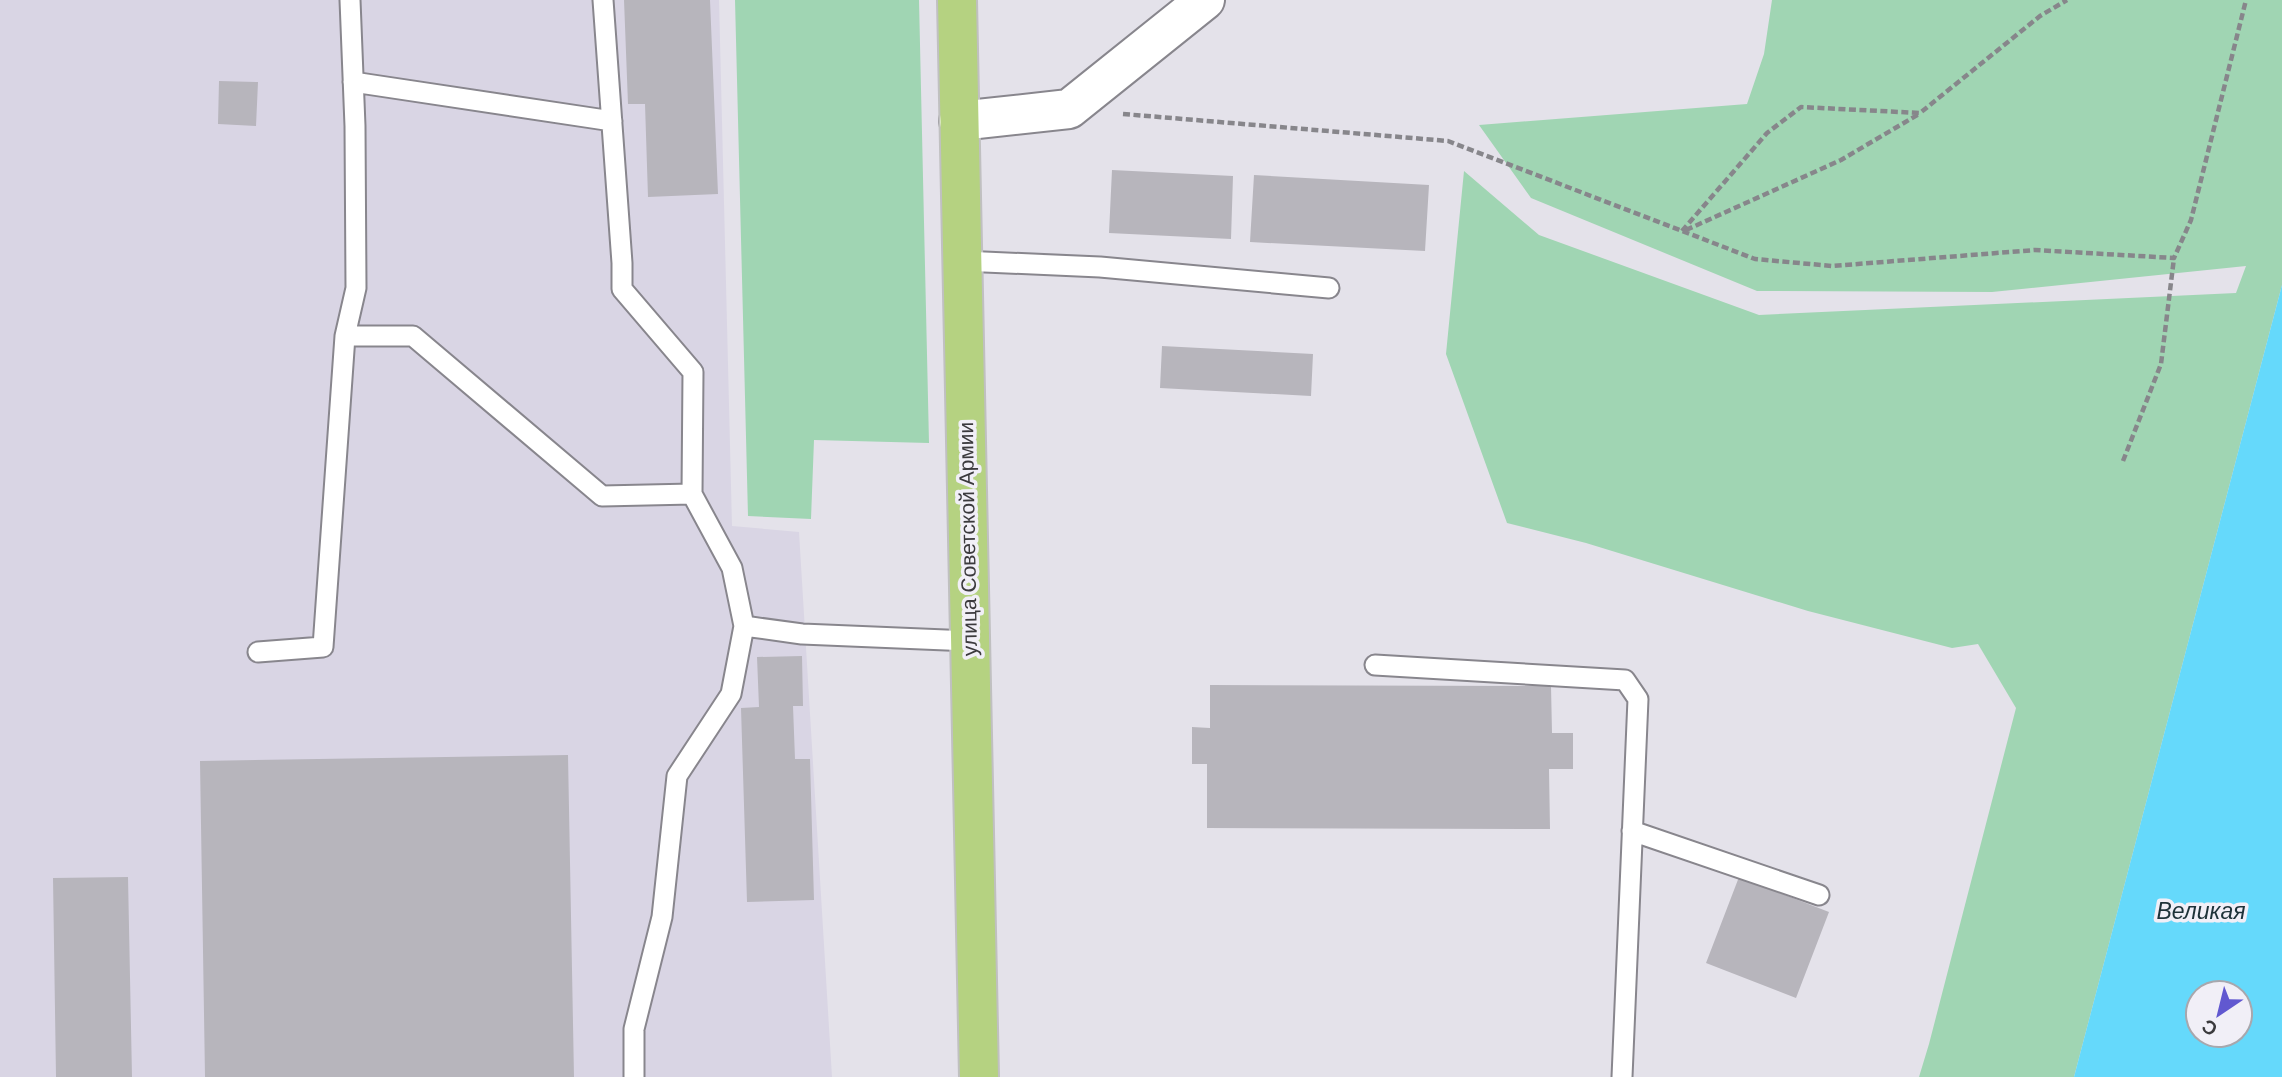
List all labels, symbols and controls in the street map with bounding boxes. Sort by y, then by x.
street label: улица Советской Армии [954,422,981,656]
water label: Великая [2156,898,2246,924]
north arrow [2184,979,2254,1049]
text: С [2198,1015,2221,1040]

